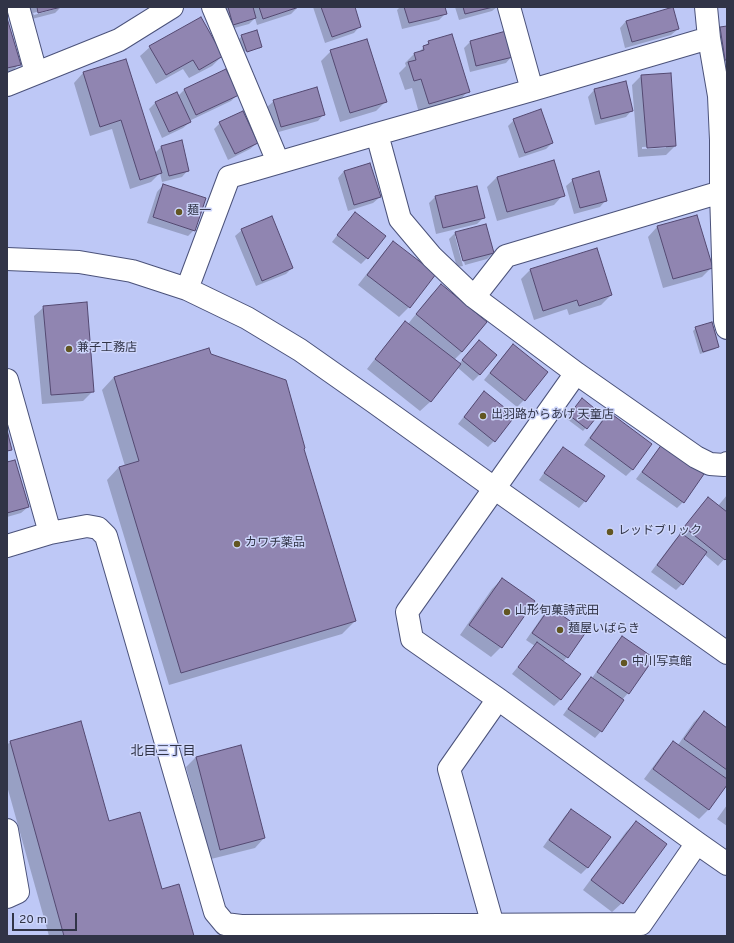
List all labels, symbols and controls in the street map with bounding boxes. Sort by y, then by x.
place label: 麺一 [187,205,211,219]
marker: 麺一 [174,207,184,217]
place label: 兼子工務店 [77,342,137,356]
marker: 兼子工務店 [64,344,74,354]
place label: 出羽路からあげ 天童店 [491,409,614,423]
marker: 出羽路からあげ 天童店 [478,411,488,421]
place label: レッドブリック [618,525,702,539]
marker: レッドブリック [605,527,615,537]
place label: カワチ薬品 [245,537,305,551]
marker: カワチ薬品 [232,539,242,549]
place label: 山形旬菓詩武田 [515,605,599,619]
marker: 山形旬菓詩武田 [502,607,512,617]
place label: 麺屋いばらき [568,623,640,637]
marker: 麺屋いばらき [555,625,565,635]
place label: 中川写真館 [632,656,692,670]
marker: 中川写真館 [619,658,629,668]
district label: 北目三丁目 [131,744,195,760]
scale bar [14,905,79,931]
text: 20 m [19,912,47,928]

